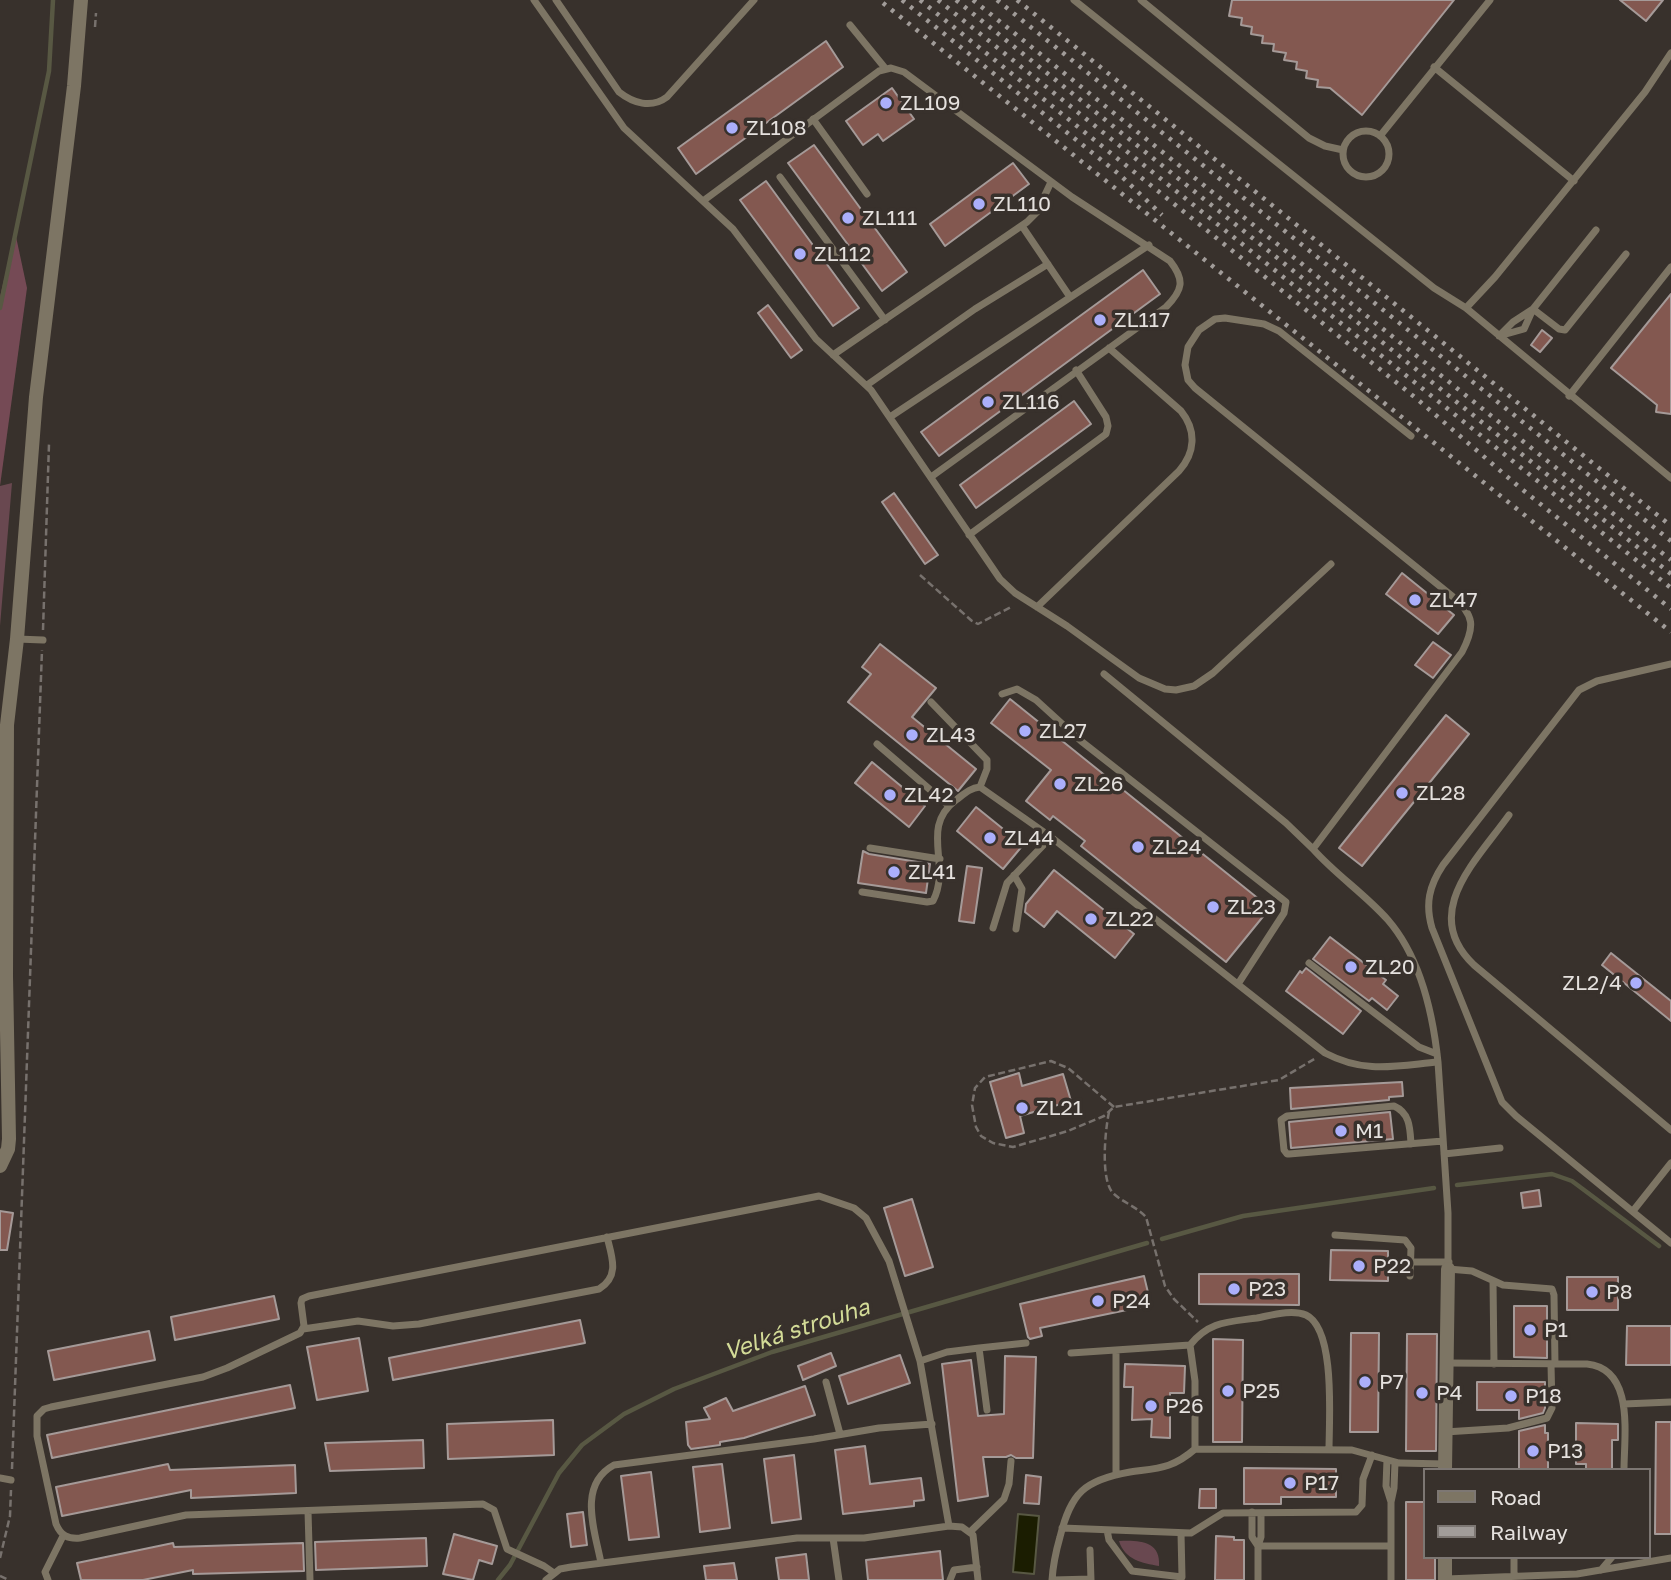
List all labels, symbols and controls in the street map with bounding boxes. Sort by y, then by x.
place label: ZL109 [900,90,960,116]
marker: ZL109 [878,95,894,111]
place label: ZL108 [746,115,807,141]
marker: ZL108 [724,120,740,136]
place label: ZL110 [993,191,1051,217]
marker: ZL110 [971,196,987,212]
place label: ZL111 [862,205,917,231]
marker: ZL111 [840,210,856,226]
place label: ZL112 [814,241,871,267]
marker: ZL112 [792,246,808,262]
place label: ZL117 [1114,307,1170,333]
marker: ZL117 [1092,312,1108,328]
place label: ZL116 [1002,389,1060,415]
marker: ZL116 [980,394,996,410]
place label: ZL47 [1429,587,1478,613]
marker: ZL47 [1407,592,1423,608]
place label: ZL27 [1039,718,1087,744]
place label: ZL43 [926,722,976,748]
marker: ZL27 [1017,723,1033,739]
marker: ZL43 [904,727,920,743]
place label: ZL26 [1074,771,1123,797]
marker: ZL26 [1052,776,1068,792]
place label: ZL28 [1416,780,1466,806]
place label: ZL42 [904,782,954,808]
marker: ZL28 [1394,785,1410,801]
marker: ZL42 [882,787,898,803]
place label: ZL44 [1004,825,1054,851]
marker: ZL44 [982,830,998,846]
place label: ZL24 [1152,834,1202,860]
marker: ZL24 [1130,839,1146,855]
place label: ZL41 [908,859,956,885]
marker: ZL41 [886,864,902,880]
place label: ZL23 [1227,894,1276,920]
marker: ZL23 [1205,899,1221,915]
place label: ZL22 [1105,906,1154,932]
marker: ZL22 [1083,911,1099,927]
place label: ZL20 [1365,954,1415,980]
marker: ZL20 [1343,959,1359,975]
place label: ZL2/4 [1562,970,1622,996]
marker: ZL2/4 [1628,975,1644,991]
place label: ZL21 [1036,1095,1083,1121]
marker: ZL21 [1014,1100,1030,1116]
place label: M1 [1355,1118,1383,1144]
marker: M1 [1333,1123,1349,1139]
place label: P22 [1373,1253,1411,1279]
marker: P22 [1351,1258,1367,1274]
place label: P23 [1248,1276,1286,1302]
place label: P8 [1606,1279,1633,1305]
marker: P23 [1226,1281,1242,1297]
marker: P8 [1584,1284,1600,1300]
place label: P24 [1112,1288,1151,1314]
marker: P24 [1090,1293,1106,1309]
water label: Velká strouha [721,1294,873,1366]
place label: P1 [1544,1317,1568,1343]
marker: P1 [1522,1322,1538,1338]
place label: P7 [1379,1369,1404,1395]
marker: P7 [1357,1374,1373,1390]
place label: P25 [1242,1378,1280,1404]
place label: P4 [1436,1380,1463,1406]
marker: P25 [1220,1383,1236,1399]
place label: P18 [1525,1383,1562,1409]
marker: P4 [1414,1385,1430,1401]
marker: P18 [1503,1388,1519,1404]
place label: P26 [1165,1393,1204,1419]
marker: P26 [1143,1398,1159,1414]
place label: P13 [1547,1438,1583,1464]
marker: P13 [1525,1443,1541,1459]
legend [1422,1468,1650,1559]
place label: P17 [1304,1470,1339,1496]
marker: P17 [1282,1475,1298,1491]
text: Road [1490,1484,1541,1510]
text: Railway [1490,1519,1568,1545]

